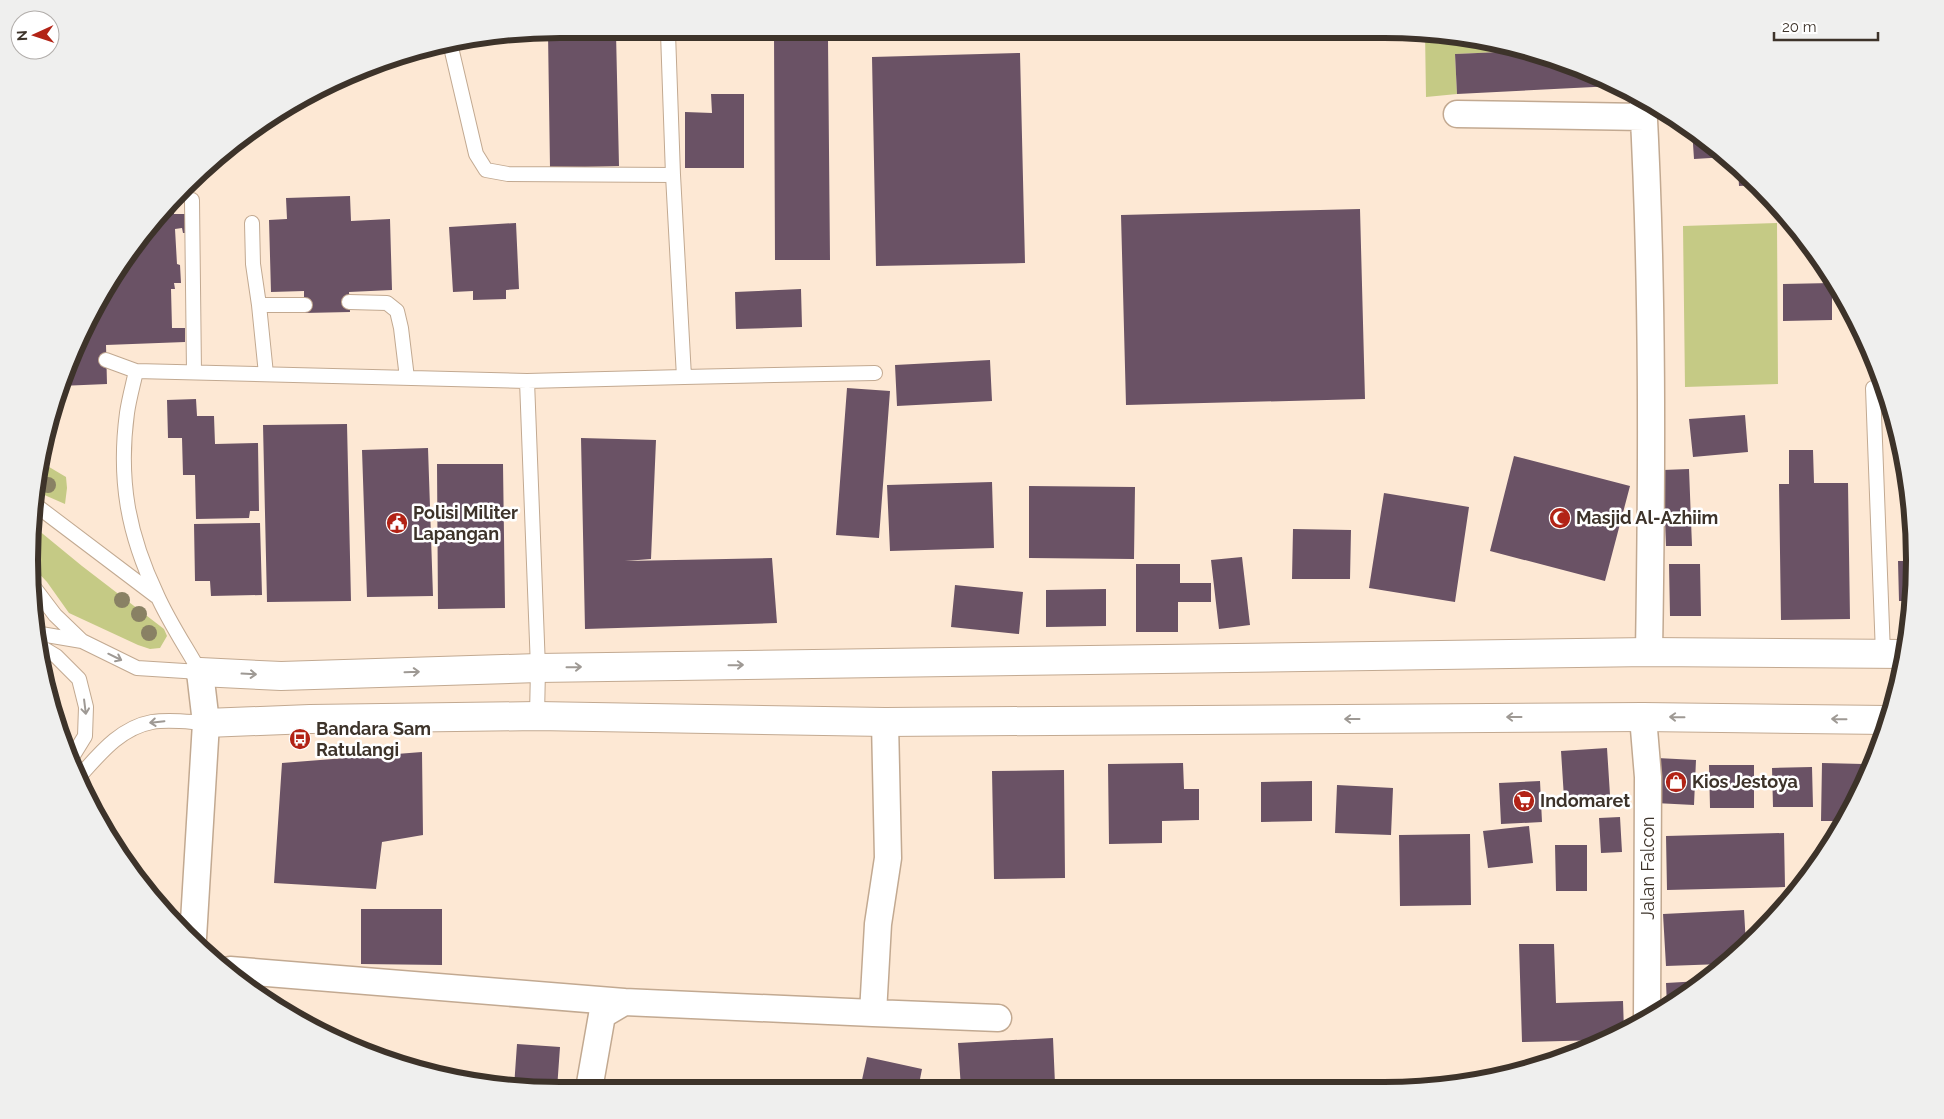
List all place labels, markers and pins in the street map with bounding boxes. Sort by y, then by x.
place label: Polisi Militer Lapangan [413,502,518,544]
mosque icon: Masjid Al-Azhiim [1548,506,1572,530]
place label: Masjid Al-Azhiim [1576,507,1718,528]
public building icon: Polisi Militer Lapangan [385,511,409,535]
place label: Bandara Sam Ratulangi [316,718,431,760]
bus stop icon: Bandara Sam Ratulangi [288,727,312,751]
shop icon: Kios Jestoya [1664,770,1688,794]
place label: Kios Jestoya [1692,771,1798,792]
supermarket icon: Indomaret [1512,789,1536,813]
place label: Indomaret [1540,790,1630,811]

